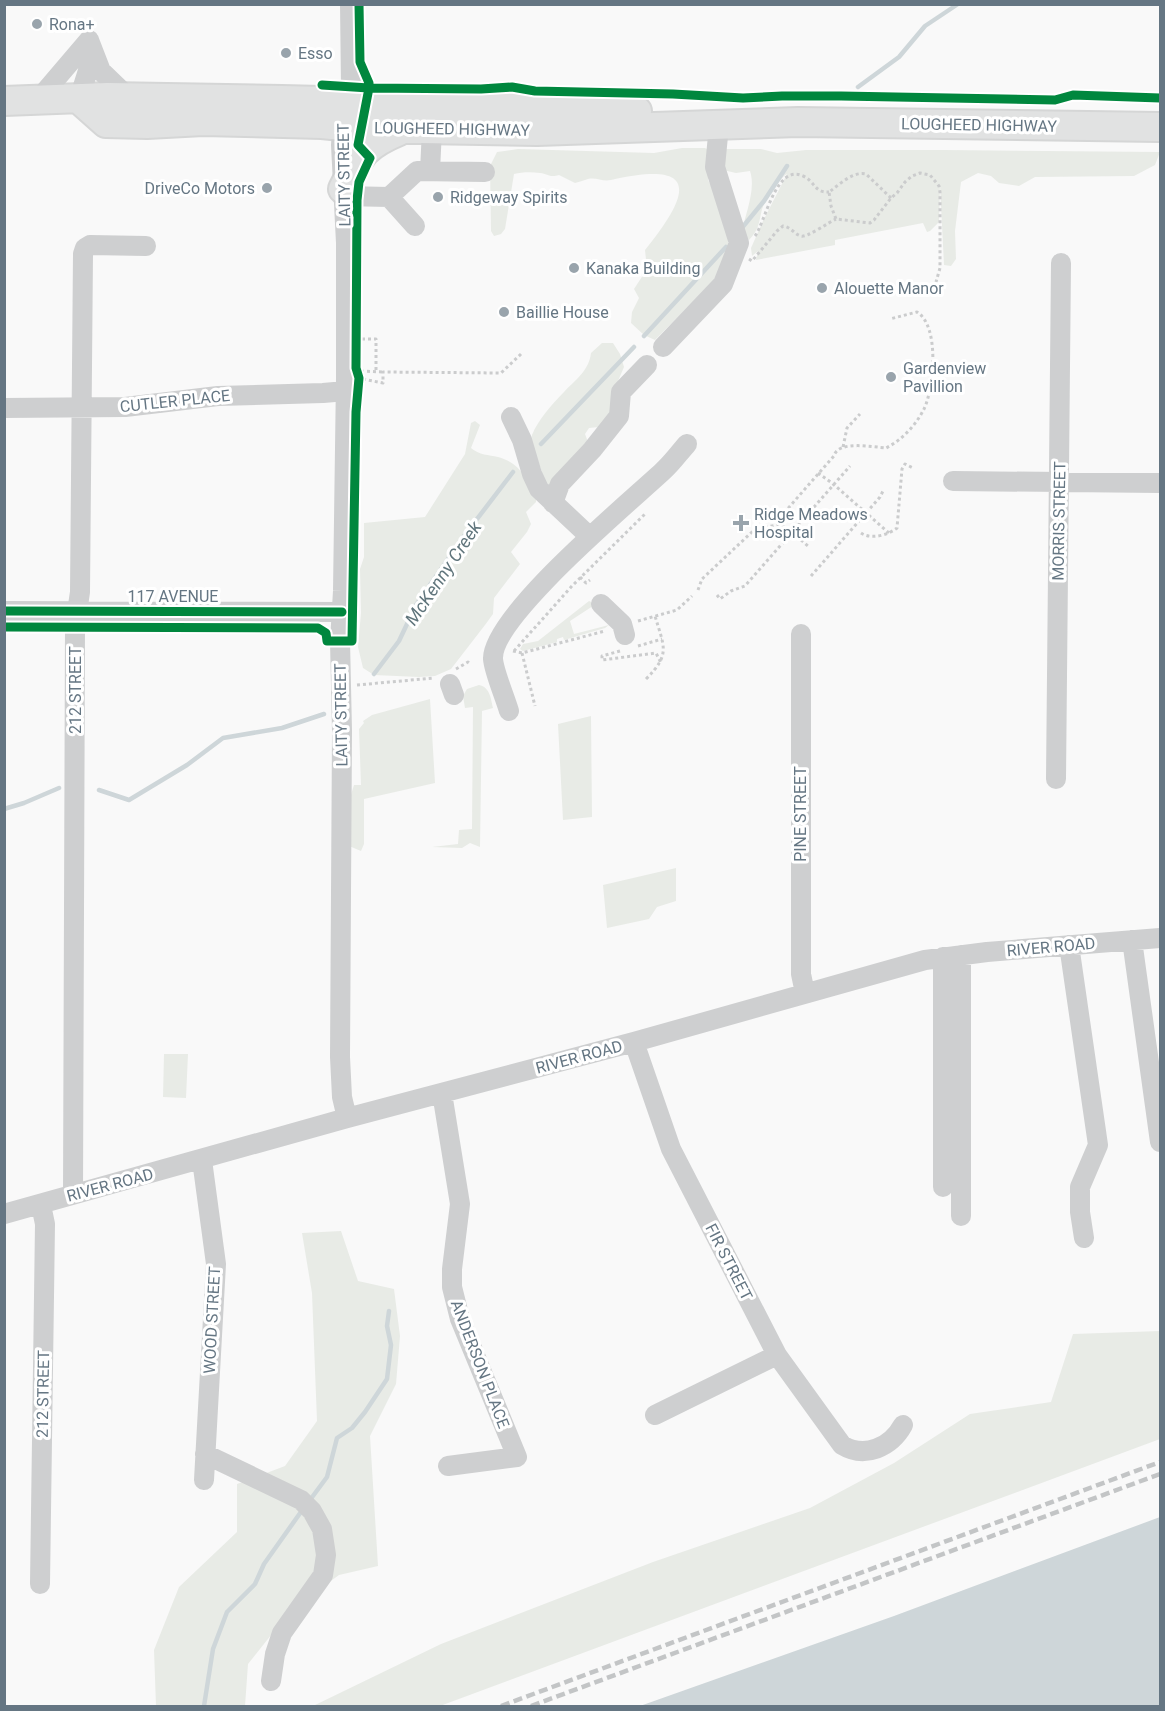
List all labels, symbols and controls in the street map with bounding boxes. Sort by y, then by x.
place label: Rona+ [49,15,95,34]
marker: Rona+ [30,17,44,31]
place label: Esso [298,44,333,63]
marker: Esso [279,46,293,60]
street label: LOUGHEED HIGHWAY [901,114,1057,136]
street label: LOUGHEED HIGHWAY [374,118,530,140]
street label: LAITY STREET [334,123,354,227]
place label: DriveCo Motors [145,179,255,198]
marker: DriveCo Motors [260,181,274,195]
place label: Ridgeway Spirits [450,188,568,207]
marker: Ridgeway Spirits [431,190,445,204]
place label: Kanaka Building [586,259,700,278]
marker: Kanaka Building [567,261,581,275]
place label: Alouette Manor [834,279,944,298]
marker: Alouette Manor [815,281,829,295]
place label: Baillie House [516,303,609,322]
marker: Baillie House [497,305,511,319]
place label: Gardenview Pavillion [903,359,986,396]
marker: Gardenview Pavillion [884,370,898,384]
street label: CUTLER PLACE [119,386,231,416]
street label: MORRIS STREET [1048,461,1070,581]
place label: Ridge Meadows Hospital [754,505,868,542]
marker: Ridge Meadows Hospital [732,514,750,532]
water label: McKenny Creek [401,516,486,629]
street label: 117 AVENUE [128,587,218,606]
street label: 212 STREET [66,646,85,734]
street label: LAITY STREET [331,663,351,767]
street label: PINE STREET [791,766,810,862]
street label: RIVER ROAD [1006,934,1096,960]
street label: RIVER ROAD [534,1036,624,1078]
street label: RIVER ROAD [65,1164,155,1206]
street label: FIR STREET [702,1220,757,1304]
street label: WOOD STREET [200,1265,224,1374]
street label: ANDERSON PLACE [447,1297,513,1431]
street label: 212 STREET [33,1350,53,1438]

